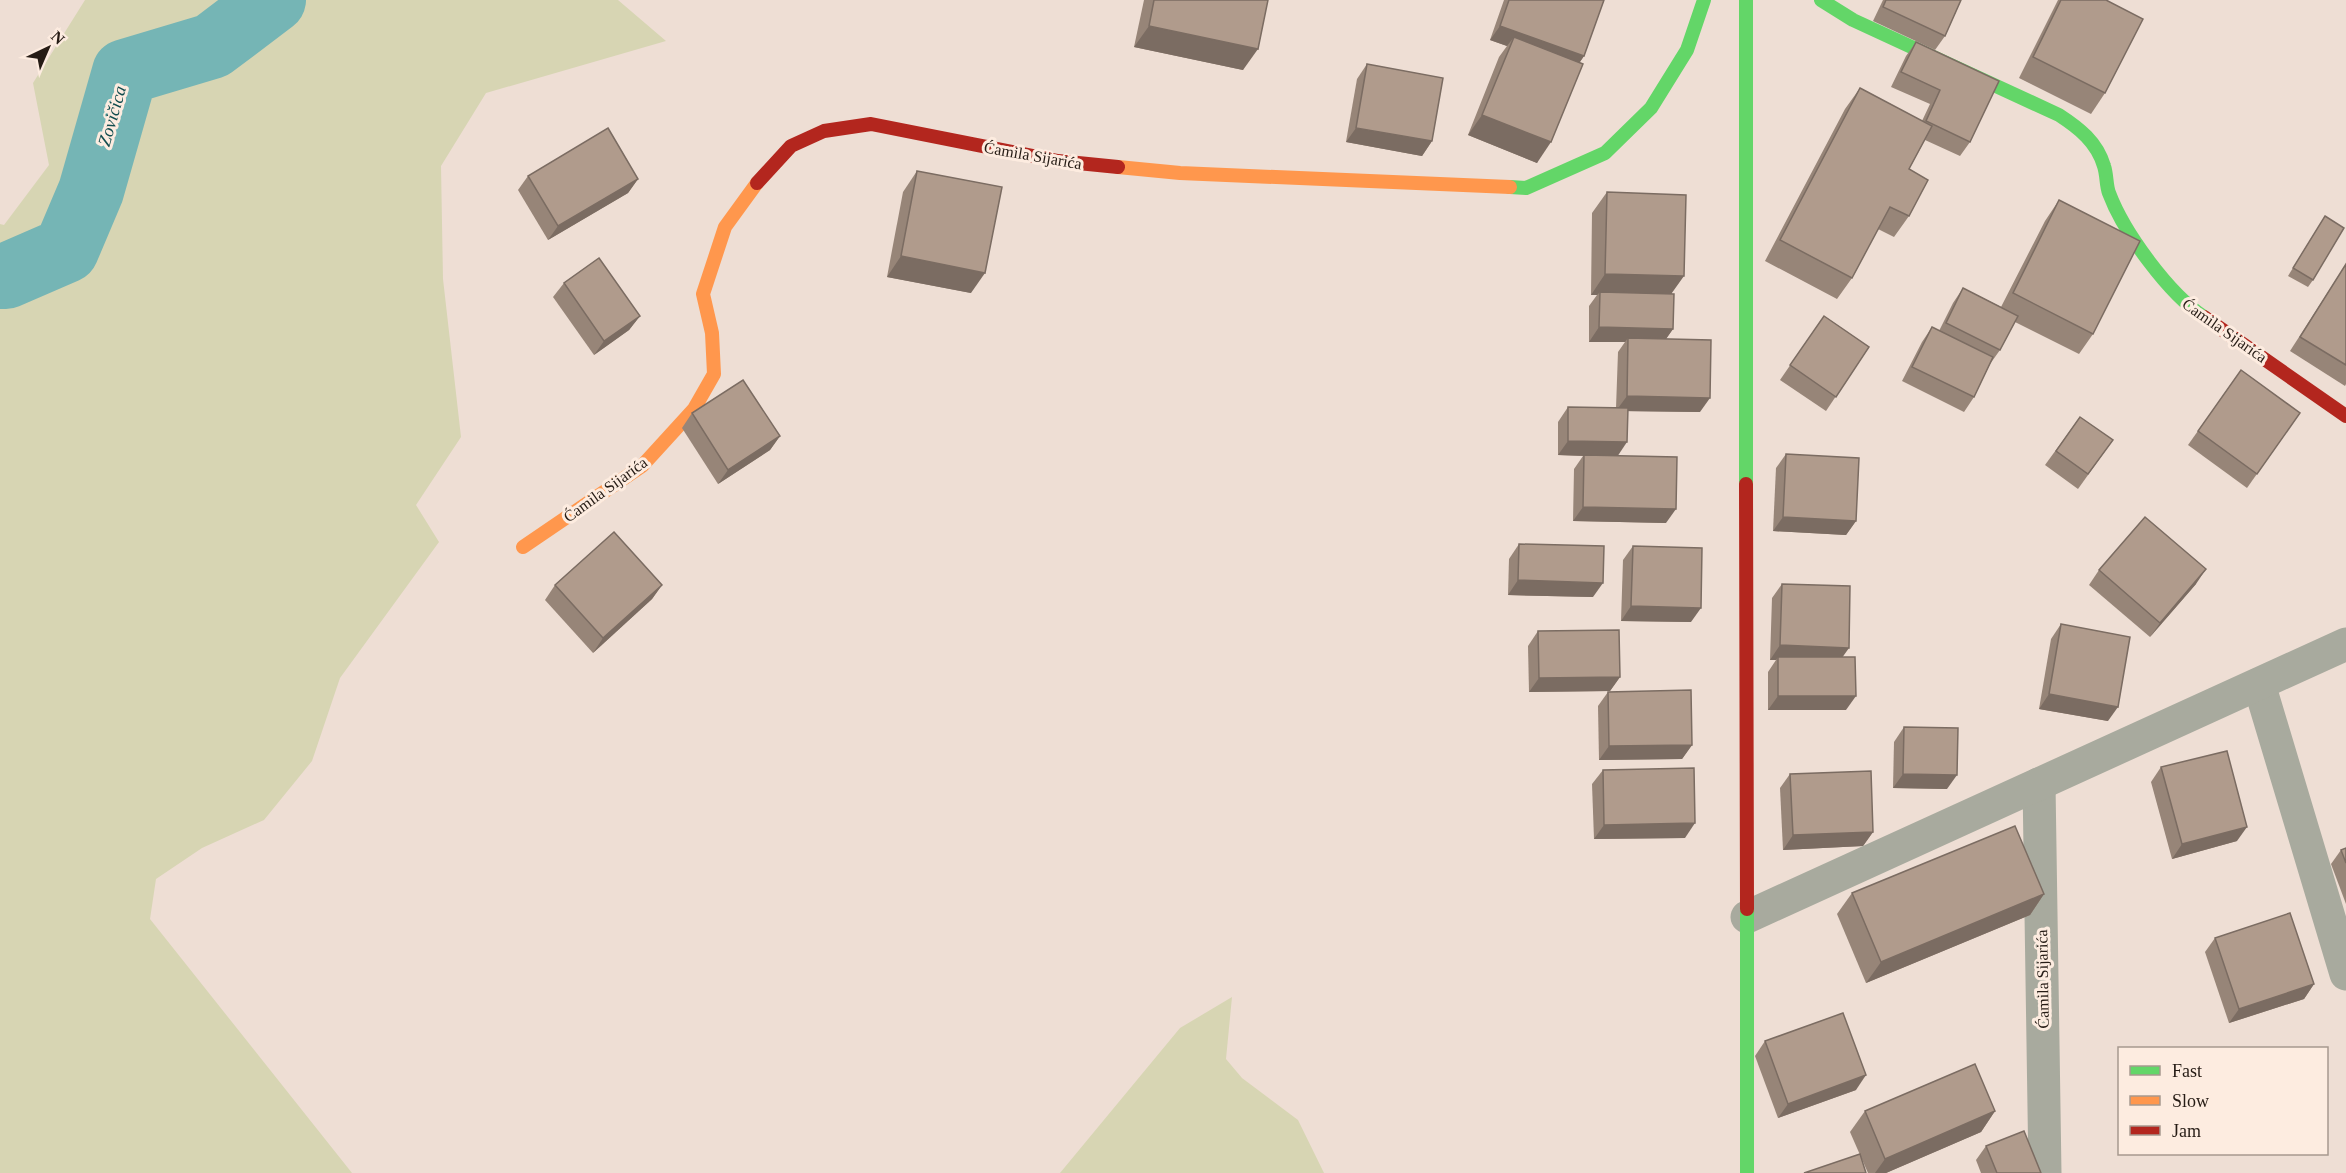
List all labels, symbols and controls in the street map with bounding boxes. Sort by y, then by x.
north arrow [18,18,78,78]
text: N [48,27,68,48]
water label: Zovičica [94,83,130,149]
street label: Ćamila Sijarića [982,138,1083,173]
street label: Ćamila Sijarića [2179,294,2271,367]
street label: Ćamila Sijarića [560,453,651,526]
street label: Ćamila Sijarića [2032,929,2053,1029]
legend [2118,1047,2328,1155]
text: Fast [2172,1061,2202,1081]
text: Slow [2172,1091,2209,1111]
text: Jam [2172,1121,2201,1141]

